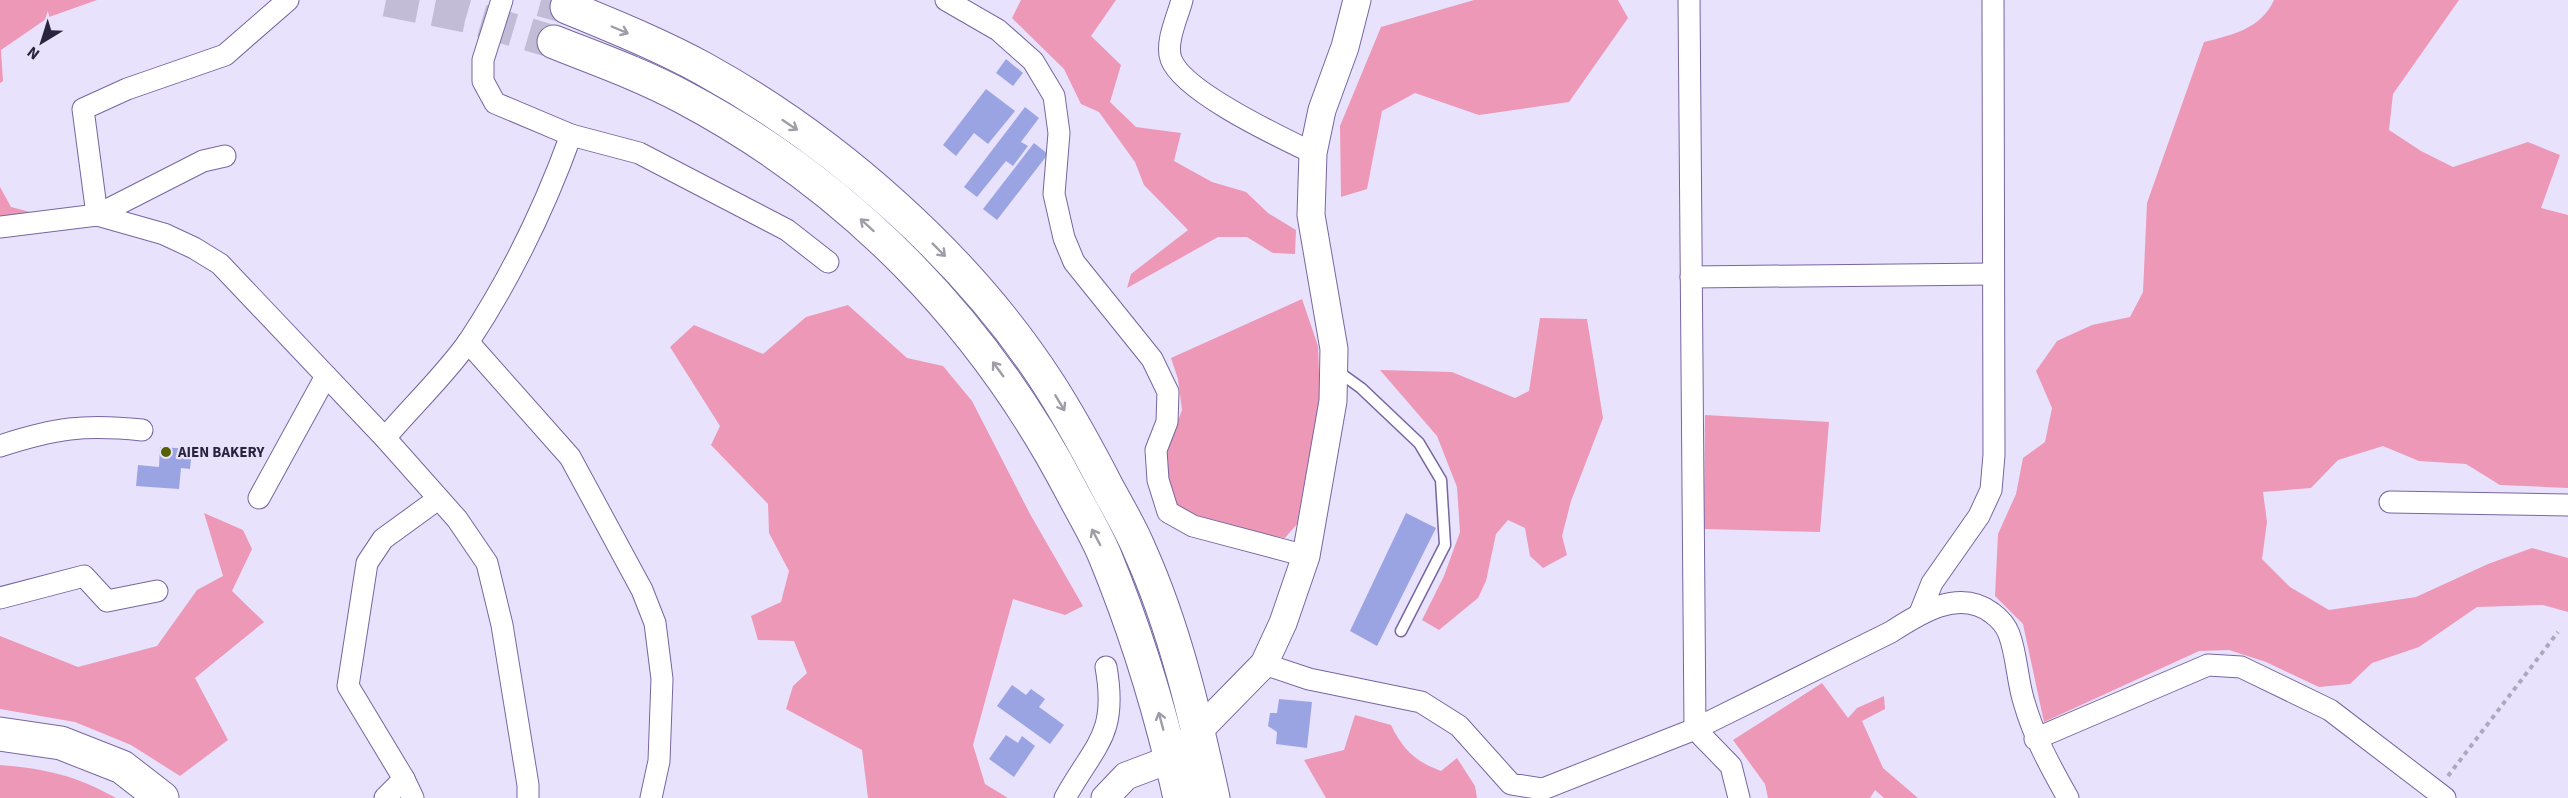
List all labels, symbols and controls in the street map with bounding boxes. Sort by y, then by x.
north arrow [12,12,72,72]
one-way arrow [611,25,629,36]
text: N [22,41,44,65]
one-way arrow [782,118,799,131]
one-way arrow [860,218,875,232]
one-way arrow [932,243,946,258]
one-way arrow [992,362,1004,378]
one-way arrow [1055,393,1066,411]
place label: AIEN BAKERY [177,442,264,463]
marker: AIEN BAKERY [159,445,173,459]
one-way arrow [1090,529,1101,547]
one-way arrow [1155,712,1166,731]

